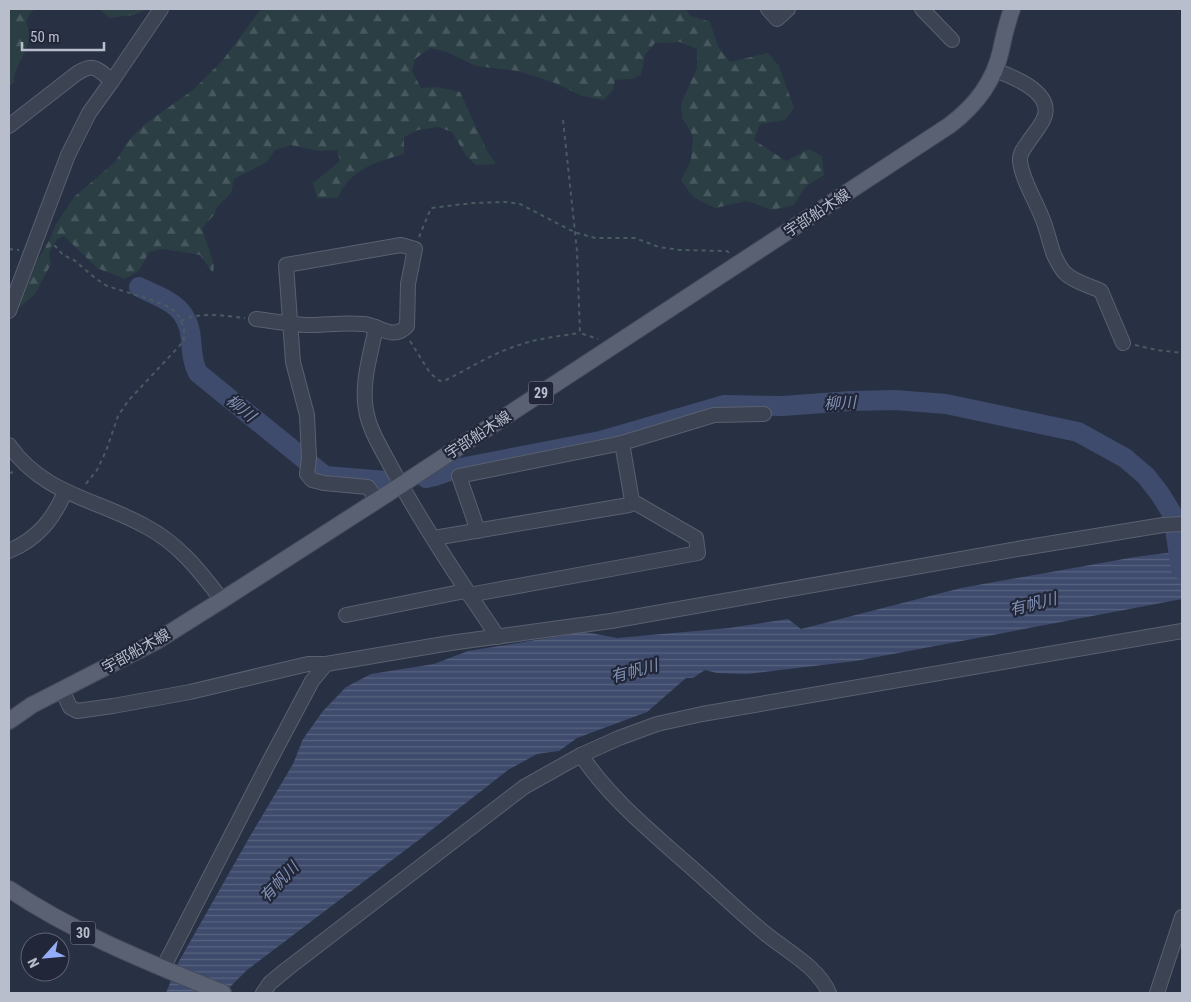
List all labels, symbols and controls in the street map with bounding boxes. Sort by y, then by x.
scale bar [22,20,105,52]
text: 50 m [30,28,60,46]
street label: 宇部船木線 [781,185,853,241]
road number: 29 [528,382,554,404]
water label: 柳川 [223,391,261,427]
water label: 柳川 [824,393,858,413]
street label: 宇部船木線 [442,407,514,463]
water label: 有帆川 [1007,588,1061,619]
street label: 宇部船木線 [99,625,173,677]
water label: 有帆川 [608,655,662,686]
water label: 有帆川 [256,857,304,906]
road number: 30 [70,921,96,944]
north arrow [20,932,70,982]
text: N [24,955,42,970]

